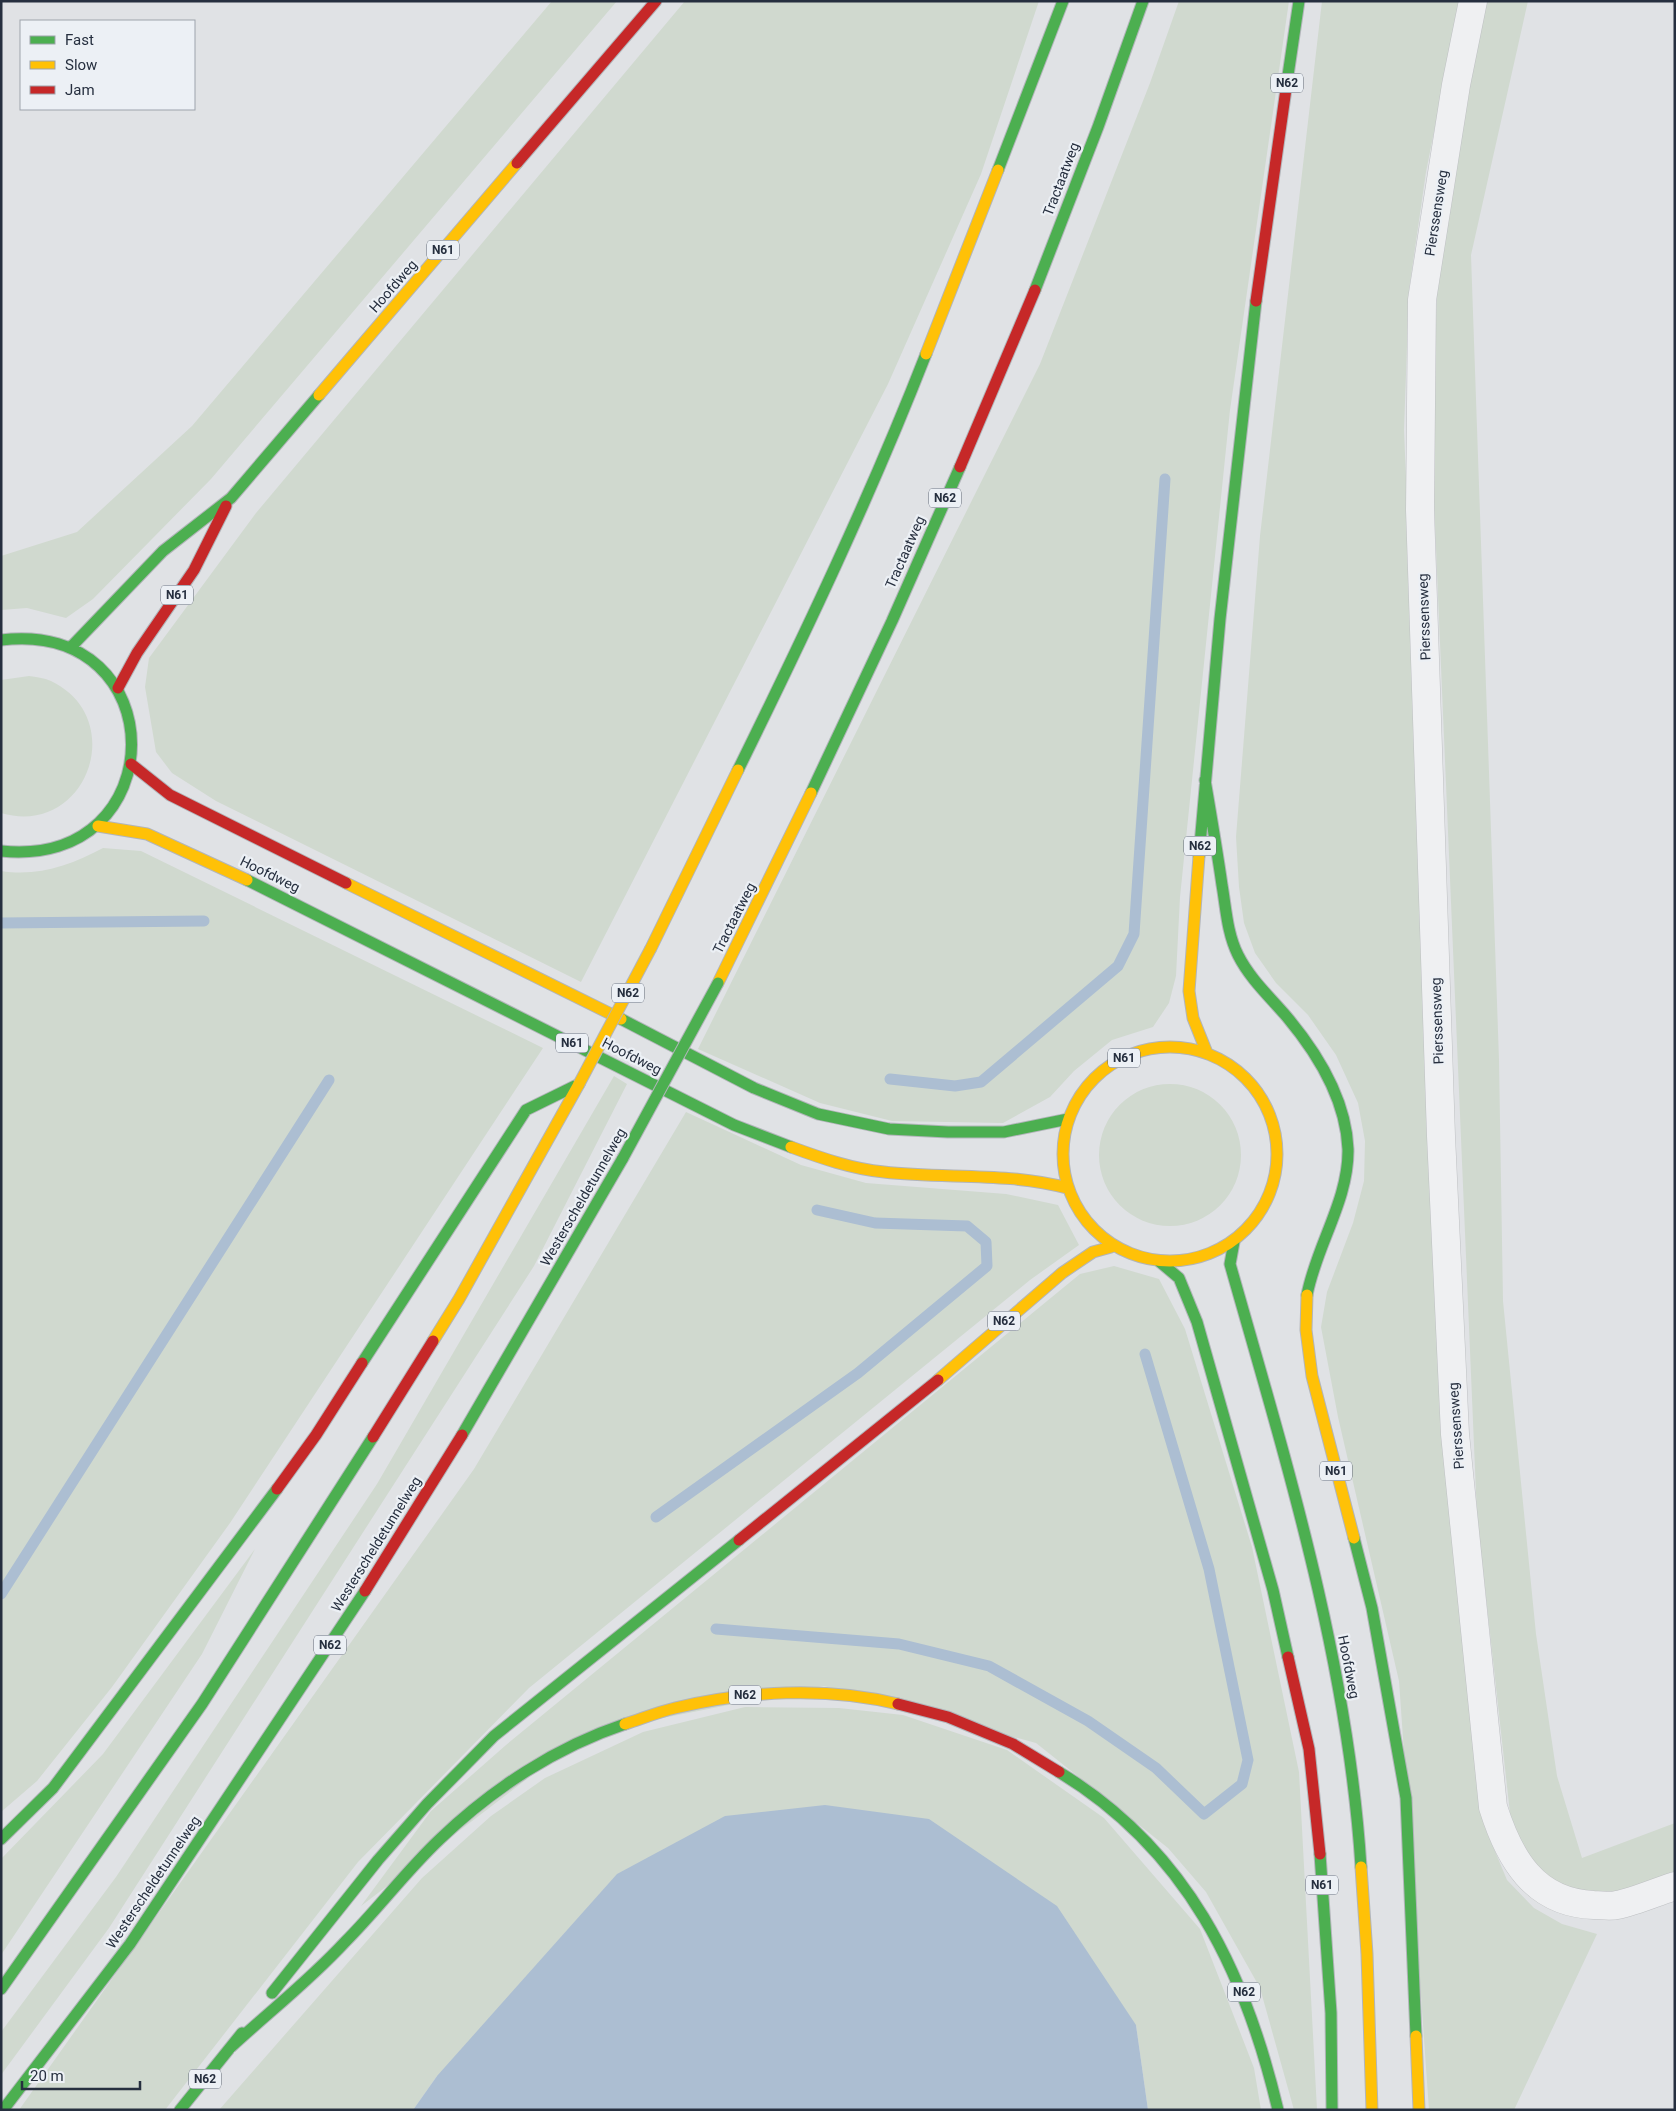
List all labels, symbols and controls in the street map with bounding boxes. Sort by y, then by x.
legend [20,20,195,110]
text: Fast [65,31,94,49]
text: Slow [65,56,97,74]
road number: N62 [1271,74,1303,92]
text: Jam [65,81,95,99]
street label: Tractaatweg [1040,140,1082,218]
street label: Pierssensweg [1421,169,1451,257]
road number: N61 [427,240,459,260]
street label: Hoofdweg [366,256,420,316]
road number: N62 [929,488,961,508]
street label: Tractaatweg [882,513,928,591]
street label: Pierssensweg [1414,573,1434,661]
road number: N61 [161,586,193,604]
road number: N62 [1184,836,1216,856]
street label: Hoofdweg [238,853,302,895]
street label: Tractaatweg [709,880,759,956]
street label: Pierssensweg [1427,977,1447,1065]
road number: N62 [612,984,644,1002]
road number: N61 [556,1034,588,1052]
street label: Hoofdweg [600,1034,664,1078]
road number: N61 [1108,1048,1140,1068]
street label: Westerscheldetunnelweg [537,1125,629,1269]
road number: N62 [988,1312,1020,1330]
street label: Pierssensweg [1445,1382,1467,1470]
road number: N61 [1320,1462,1352,1480]
street label: Westerscheldetunnelweg [328,1473,424,1615]
street label: Hoofdweg [1335,1634,1363,1700]
road number: N62 [314,1636,346,1654]
road number: N62 [729,1686,761,1704]
street label: Westerscheldetunnelweg [103,1813,203,1951]
road number: N61 [1306,1876,1338,1894]
road number: N62 [1228,1982,1260,2001]
scale bar [22,2058,140,2090]
text: 20 m [30,2067,64,2085]
road number: N62 [189,2070,221,2088]

